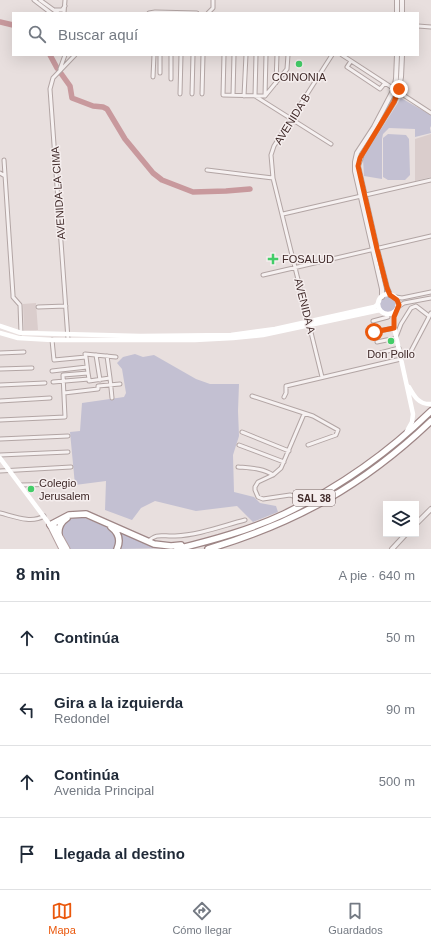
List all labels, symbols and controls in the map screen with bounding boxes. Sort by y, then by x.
search box [12,12,419,56]
icon: search [26,23,48,45]
text: Buscar aquí [58,26,138,43]
marker: COINONIA [294,59,304,69]
place label: COINONIA [272,71,327,83]
route end [390,80,408,98]
street label: AVENIDA B [272,92,312,146]
street label: AVENIDA LA CIMA [49,145,67,240]
marker: FOSALUD [267,253,279,265]
place label: FOSALUD [282,253,334,265]
street label: AVENIDA A [292,277,318,336]
route start [365,323,383,341]
marker: Don Pollo [386,336,396,346]
place label: Don Pollo [367,348,415,360]
place label: Colegio Jerusalem [39,477,90,502]
marker: Colegio Jerusalem [26,484,36,494]
road number: SAL 38 [293,490,335,506]
map controls [383,501,419,537]
button: layers [383,501,419,537]
text: 8 min [16,565,60,584]
text: A pie · 640 m [338,568,415,583]
icon: ahead [16,627,38,649]
text: Continúa [54,629,119,646]
text: 50 m [386,630,415,645]
text: Gira a la izquierda [54,694,183,711]
icon: left [16,699,38,721]
text: 90 m [386,702,415,717]
text: Redondel [54,711,110,726]
text: Continúa [54,766,119,783]
icon: ahead [16,771,38,793]
text: 500 m [379,774,415,789]
text: Avenida Principal [54,783,154,798]
icon: arrive [16,843,38,865]
text: Llegada al destino [54,845,185,862]
tab: Mapa [48,900,76,936]
tab: Cómo llegar [172,900,232,936]
tab: Guardados [328,900,383,936]

